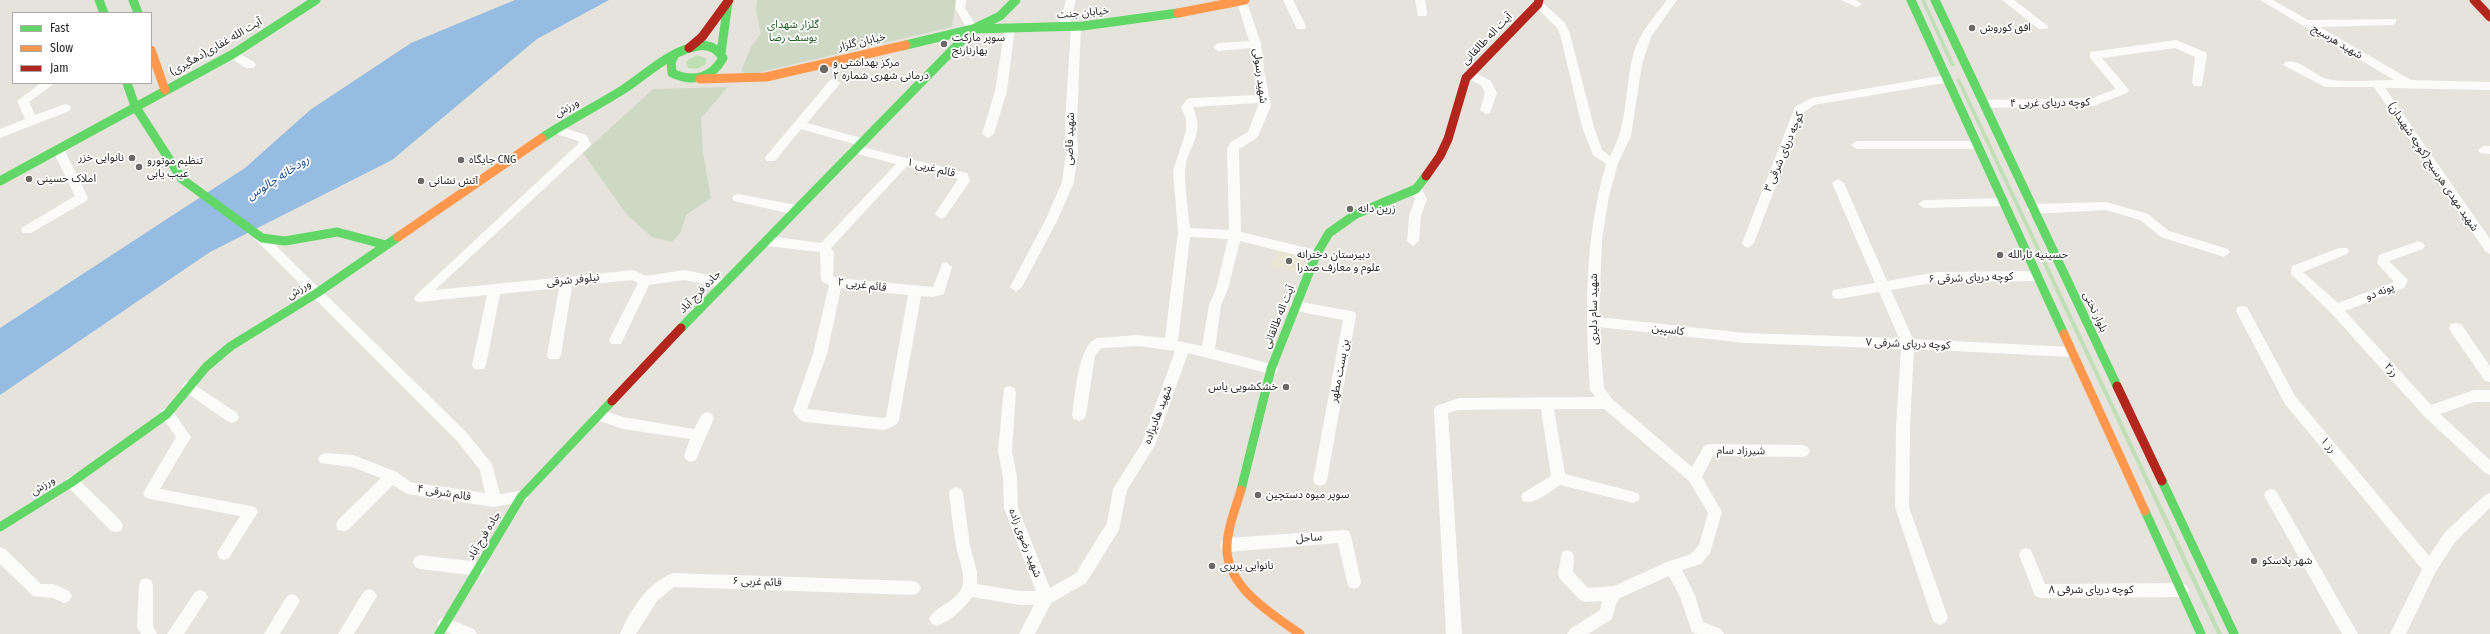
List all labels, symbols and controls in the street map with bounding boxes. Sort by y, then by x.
street label: خیابان جنت [1056,4,1110,22]
street label: آیت اله طالقانی [1459,10,1515,68]
legend [12,12,152,84]
street label: آیت الله غفاری(دهگیری) [168,15,264,79]
park label: گلزار شهدای یوسف رضا [767,18,819,44]
text: Fast [50,21,69,35]
place label: افق کوروش [1980,21,2031,35]
street label: شهید هرسیج [2309,22,2365,62]
marker: افق کوروش [1967,23,1977,33]
street label: خیابان گلزار [837,30,887,54]
place label: سوپر مارکت بهارنارنج [952,31,1005,57]
marker: سوپر مارکت بهارنارنج [939,39,949,49]
text: Slow [50,41,73,55]
street label: شهید رسولی [1250,48,1270,104]
place label: مرکز بهداشتی و درمانی شهری شماره ۲ [833,56,929,82]
text: Jam [50,61,68,75]
marker: مرکز بهداشتی و درمانی شهری شماره ۲ [818,63,830,75]
street label: ورزش [552,96,582,120]
street label: کوچه دریای غربی ۴ [2010,96,2090,110]
street label: شهید مهدی هرسیج (کوچه شهیدان) [2385,100,2481,234]
street label: کوچه دریای شرقی ۳ [1761,110,1807,194]
street label: شهید قاضی [1062,112,1078,166]
place label: نانوایی خزر [78,151,124,165]
water label: رودخانه چالوس [244,152,312,204]
marker: نانوایی خزر [127,153,137,163]
place label: جایگاه CNG [469,153,516,167]
place label: تنظیم موتورو عیب یابی [147,154,203,180]
marker: جایگاه CNG [456,155,466,165]
street label: قائم غربی ۱ [905,156,957,180]
marker: تنظیم موتورو عیب یابی [134,162,144,172]
place label: املاک حسینی [37,172,96,186]
marker: املاک حسینی [24,174,34,184]
place label: آتش نشانی [429,174,478,188]
marker: آتش نشانی [416,176,426,186]
place label: زرین دانه [1358,202,1396,216]
marker: زرین دانه [1345,204,1355,214]
place label: دبیرستان دخترانه علوم و معارف صدرا [1297,248,1380,274]
place label: حسینیه ثارالله [2008,248,2068,262]
marker: حسینیه ثارالله [1995,250,2005,260]
marker: دبیرستان دخترانه علوم و معارف صدرا [1284,256,1294,266]
street label: جاده فرج آباد [676,268,724,316]
street label: کوچه دریای شرقی ۶ [1928,270,2014,286]
street label: نیلوفر شرقی [546,271,600,289]
street label: شهید سام دلیری [1587,273,1601,345]
street label: قائم غربی ۲ [837,275,887,295]
street label: ورزش [284,278,314,302]
street label: پونه دو [2364,281,2396,303]
street label: آیت اله طالقانی [1260,283,1298,351]
street label: بلوار تختی [2080,290,2110,334]
street label: کاسپين [1651,321,1685,339]
street label: کوچه دریای شرقی ۷ [1865,336,1951,352]
street label: بن بست مطهر [1327,338,1353,404]
street label: رز۲ [2381,360,2401,380]
place label: خشکشویی یاس [1208,380,1278,394]
marker: خشکشویی یاس [1281,382,1291,392]
street label: شهید هادیزاده [1141,384,1175,446]
street label: رز ۱ [2317,434,2339,456]
street label: شیرزاد سام [1717,444,1765,458]
street label: ورزش [28,474,58,498]
street label: قائم شرقی ۴ [416,482,472,504]
place label: سوپر میوه دستچین [1266,488,1349,502]
marker: سوپر میوه دستچین [1253,490,1263,500]
street label: شهید رضوی زاده [1006,507,1044,579]
street label: جاده فرج آباد [464,509,504,563]
street label: ساحل [1295,530,1323,546]
place label: شهر پلاسکو [2262,554,2312,568]
marker: شهر پلاسکو [2249,556,2259,566]
place label: نانوایی بربری [1220,559,1274,573]
marker: نانوایی بربری [1207,561,1217,571]
street label: قائم غربی ۶ [732,575,782,589]
street label: کوچه دریای شرقی ۸ [2048,583,2134,597]

